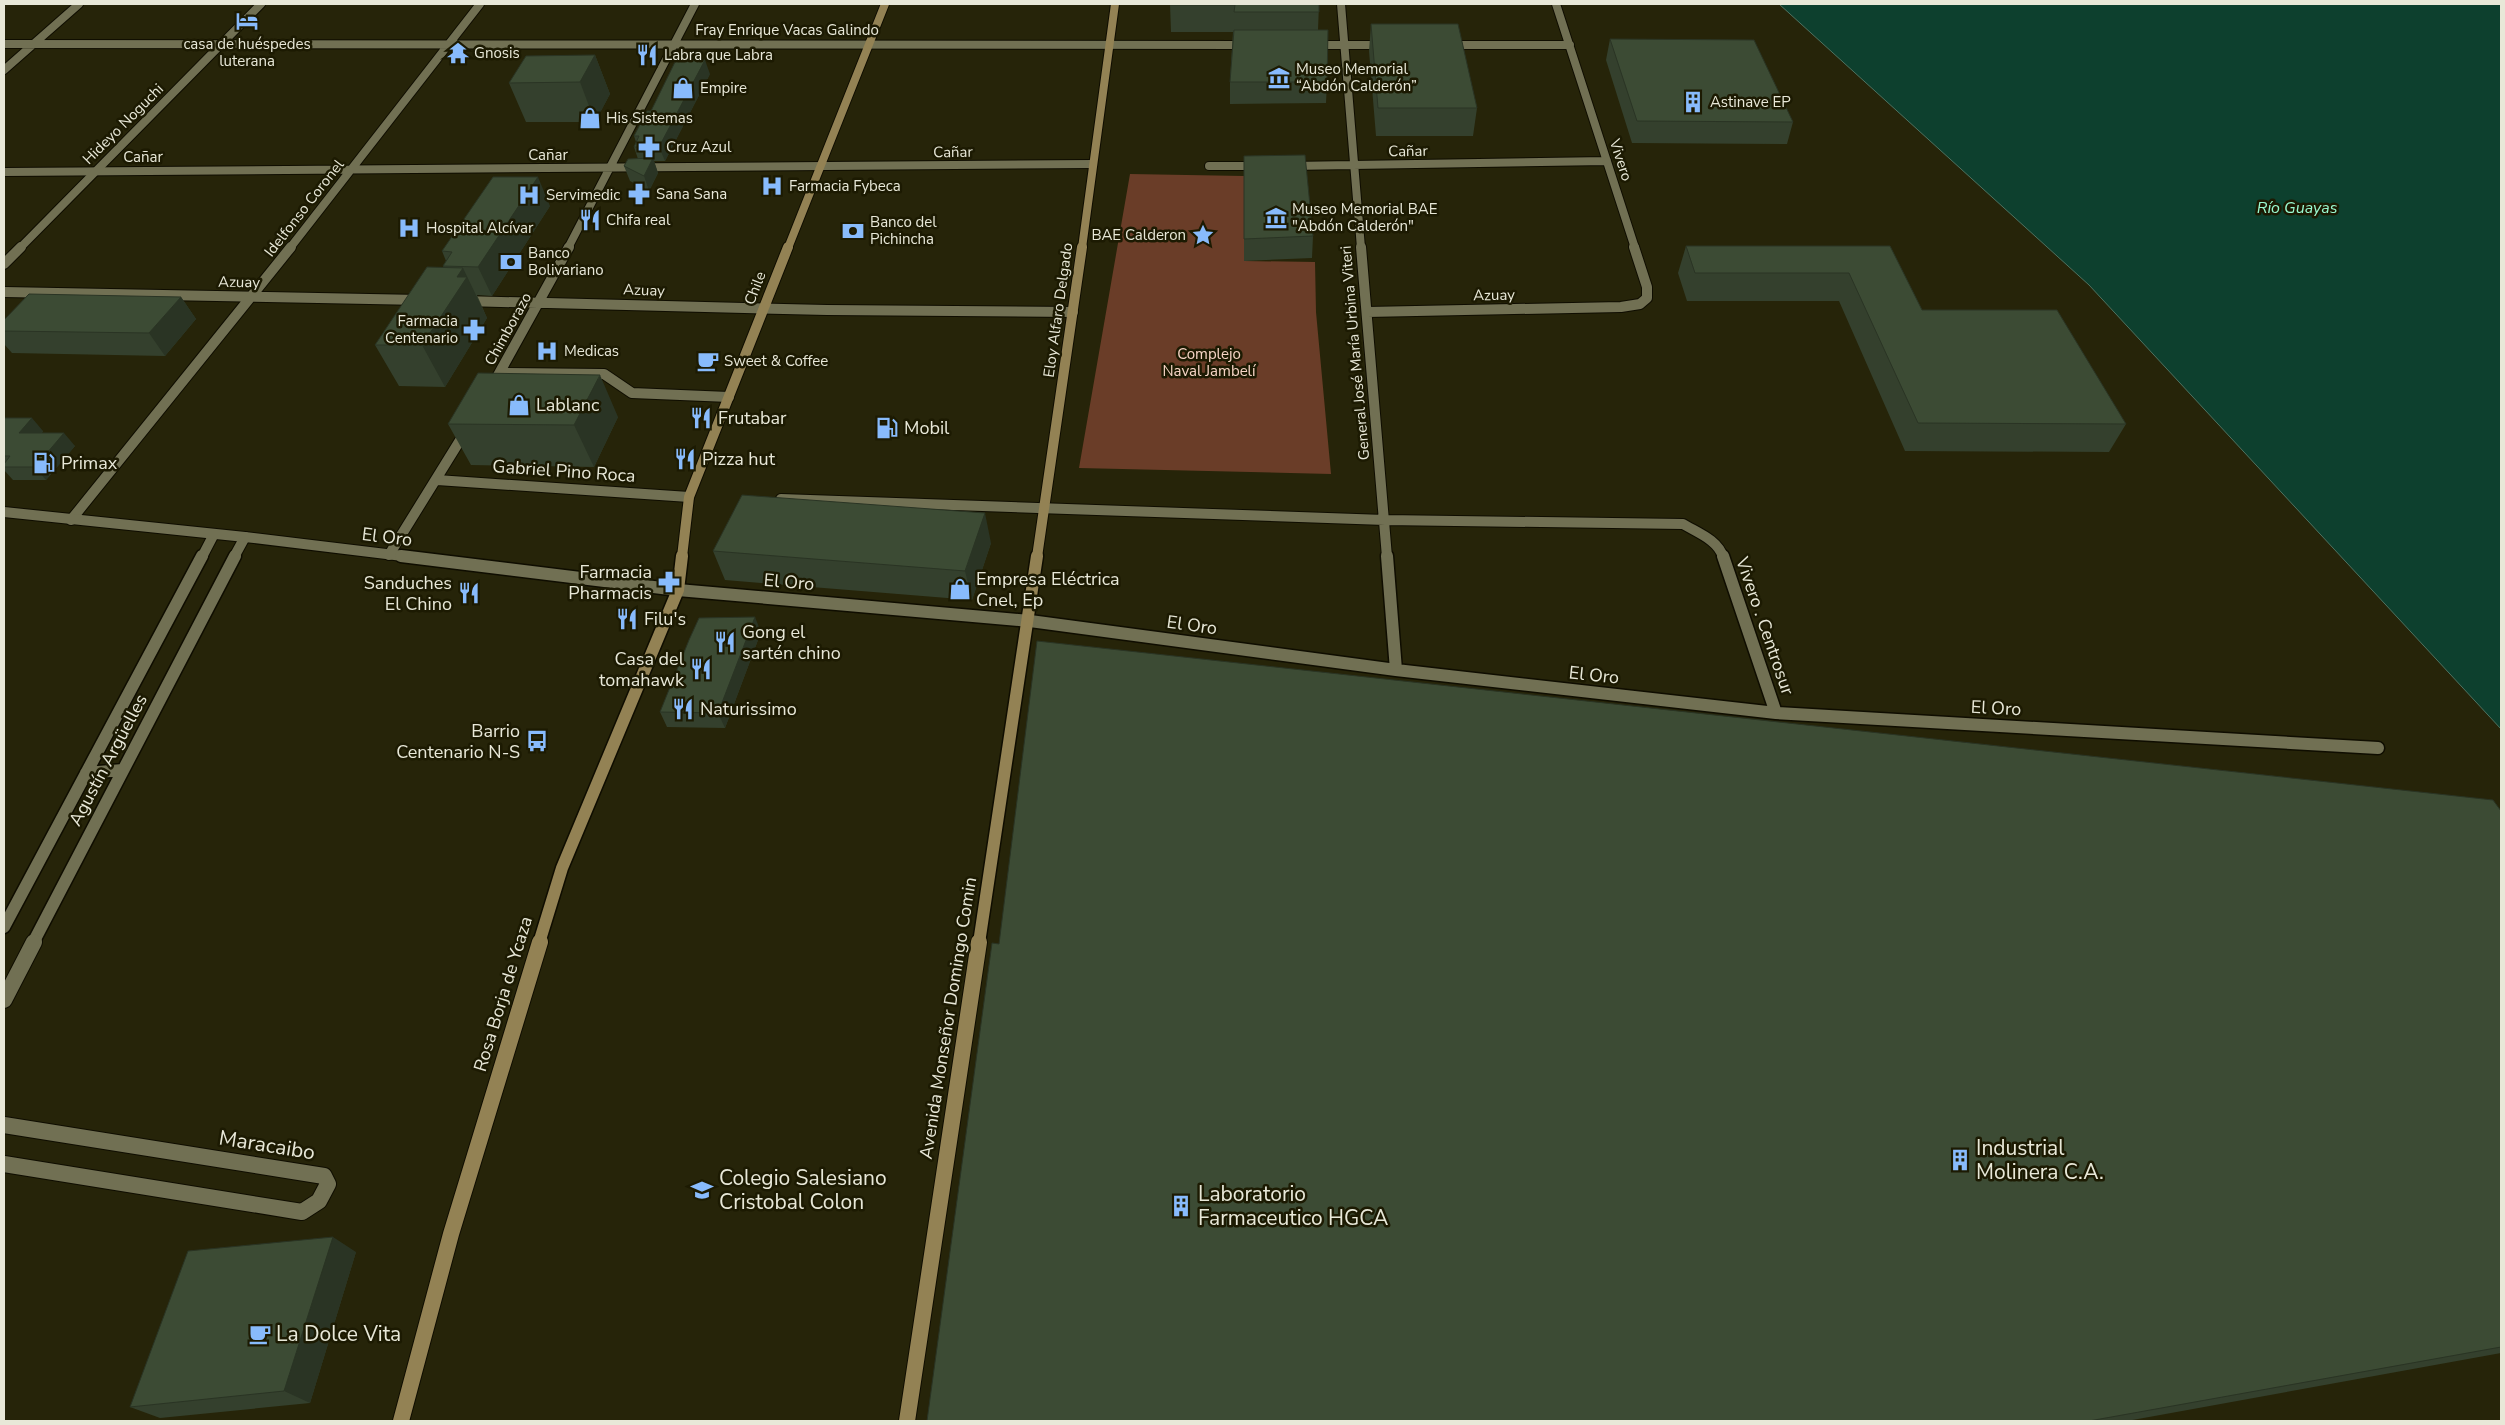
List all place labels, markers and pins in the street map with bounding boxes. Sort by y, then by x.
hotel icon: casa de huéspedes luterana [234,8,260,34]
place label: casa de huéspedes luterana [183,34,311,71]
temple icon: Gnosis [445,40,471,66]
restaurant icon: Labra que Labra [634,42,660,68]
place label: Gnosis [474,43,520,63]
place label: Labra que Labra [664,45,773,65]
place label: Museo Memorial “Abdón Calderón” [1296,59,1417,96]
museum icon: Museo Memorial “Abdón Calderón” [1266,65,1292,91]
shop icon: Empire [670,75,696,101]
place label: Empire [700,78,747,98]
building icon: Astinave EP [1680,89,1706,115]
place label: Astinave EP [1710,92,1791,112]
shop icon: His Sistemas [577,105,603,131]
place label: His Sistemas [606,108,693,128]
pharmacy icon: Cruz Azul [636,134,662,160]
place label: Cruz Azul [666,137,732,157]
hospital icon: Farmacia Fybeca [759,173,785,199]
place label: Farmacia Fybeca [789,176,901,196]
pharmacy icon: Sana Sana [626,181,652,207]
hospital icon: Servimedic [516,182,542,208]
place label: Sana Sana [656,184,727,204]
place label: Servimedic [546,185,620,205]
place label: Museo Memorial BAE "Abdón Calderón" [1292,199,1437,236]
museum icon: Museo Memorial BAE "Abdón Calderón" [1263,205,1289,231]
restaurant icon: Chifa real [577,207,603,233]
place label: Chifa real [606,210,671,230]
place label: Banco del Pichincha [870,212,937,249]
hospital icon: Hospital Alcívar [396,215,422,241]
place label: Hospital Alcívar [426,218,534,238]
bank icon: Banco del Pichincha [840,218,866,244]
place icon: BAE Calderon [1190,222,1216,248]
place label: BAE Calderon [1091,225,1186,245]
place label: Banco Bolivariano [528,243,604,280]
bank icon: Banco Bolivariano [498,249,524,275]
place label: Farmacia Centenario [385,311,458,348]
pharmacy icon: Farmacia Centenario [461,317,487,343]
hospital icon: Medicas [534,338,560,364]
place label: Medicas [564,341,619,361]
cafe icon: Sweet & Coffee [695,348,721,374]
place label: Sweet & Coffee [724,351,828,371]
shop icon: Lablanc [506,392,532,418]
place label: Lablanc [536,393,599,417]
restaurant icon: Frutabar [688,405,714,431]
place label: Frutabar [718,406,787,430]
fuel station icon: Mobil [874,415,900,441]
place label: Mobil [904,416,950,440]
restaurant icon: Pizza hut [672,446,698,472]
place label: Pizza hut [702,447,776,471]
fuel station icon: Primax [31,450,57,476]
place label: Primax [61,451,118,475]
place label: Farmacia Pharmacis [568,560,652,605]
place label: Empresa Eléctrica Cnel, Ep [976,567,1120,612]
pharmacy icon: Farmacia Pharmacis [656,569,682,595]
place label: Sanduches El Chino [364,571,452,616]
shop icon: Empresa Eléctrica Cnel, Ep [947,576,973,602]
restaurant icon: Sanduches El Chino [456,580,482,606]
restaurant icon: Filu's [614,606,640,632]
place label: Filu's [644,607,686,631]
place label: Gong el sartén chino [742,620,841,665]
restaurant icon: Gong el sartén chino [712,629,738,655]
place label: Casa del tomahawk [599,647,685,692]
restaurant icon: Casa del tomahawk [688,656,714,682]
restaurant icon: Naturissimo [670,696,696,722]
place label: Naturissimo [700,697,797,721]
place label: Barrio Centenario N-S [396,719,520,764]
bus stop icon: Barrio Centenario N-S [524,728,550,754]
place label: Industrial Molinera C.A. [1976,1134,2104,1186]
building icon: Industrial Molinera C.A. [1947,1147,1973,1173]
place label: Colegio Salesiano Cristobal Colon [719,1164,887,1216]
school or university icon: Colegio Salesiano Cristobal Colon [689,1177,715,1203]
place label: Laboratorio Farmaceutico HGCA [1198,1180,1388,1232]
building icon: Laboratorio Farmaceutico HGCA [1168,1193,1194,1219]
place label: La Dolce Vita [276,1320,401,1348]
cafe icon: La Dolce Vita [247,1321,273,1347]

